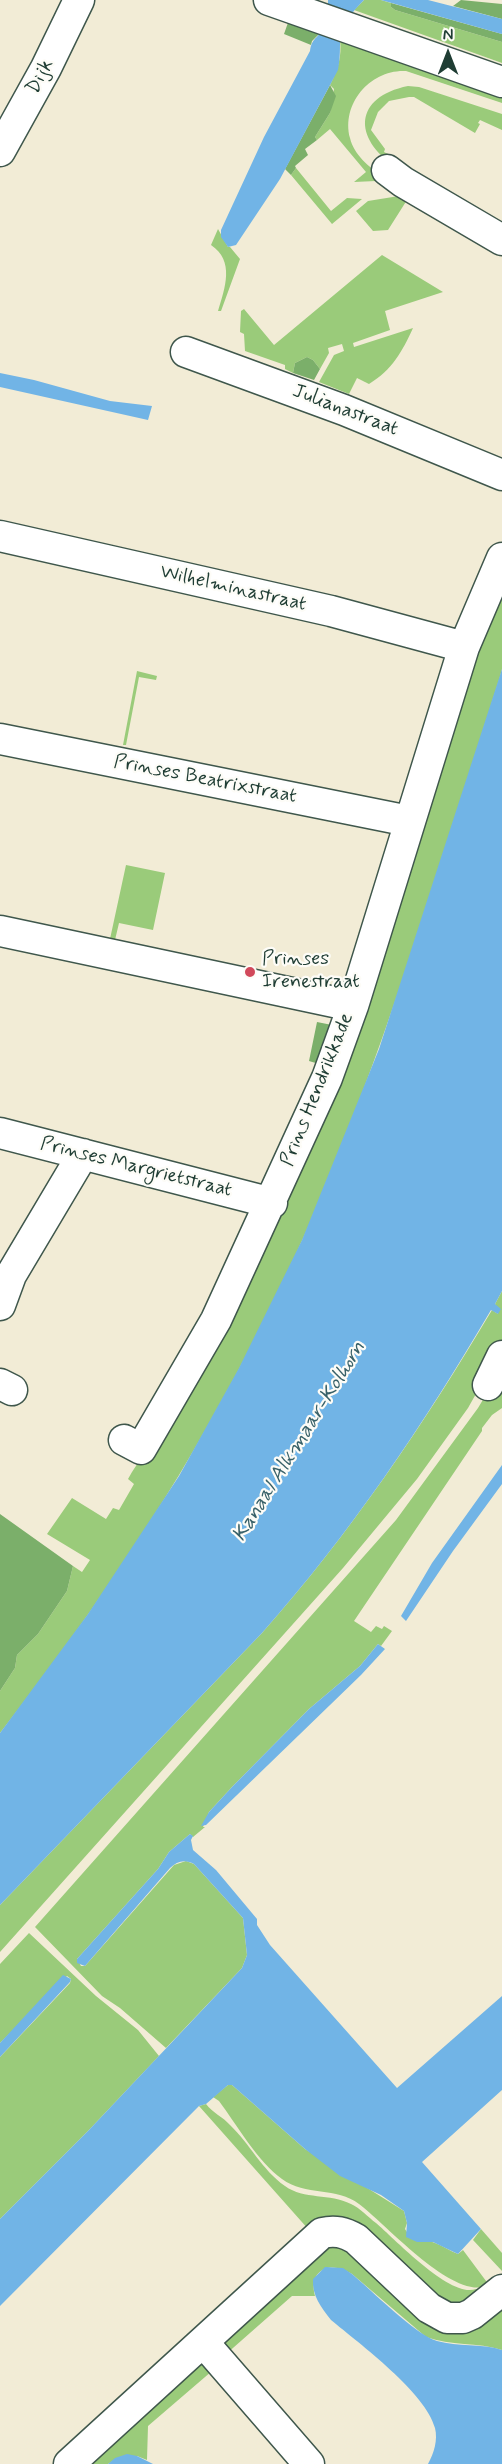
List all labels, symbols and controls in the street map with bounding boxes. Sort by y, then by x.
north arrow [418,24,478,84]
text: N [443,25,453,46]
street label: Dijk [22,55,60,99]
street label: Julianastraat [289,380,401,442]
street label: Wilhelminastraat [158,561,308,617]
street label: Prinses Beatrixstraat [111,750,299,810]
place label: Prinses Irenestraat [262,948,360,995]
marker: Prinses Irenestraat [243,965,257,979]
street label: Prins Hendrikkade [276,1010,360,1170]
street label: Prinses Margrietstraat [38,1133,234,1203]
water label: Kanaal Alkmaar-Kolhorn [228,1337,372,1547]

